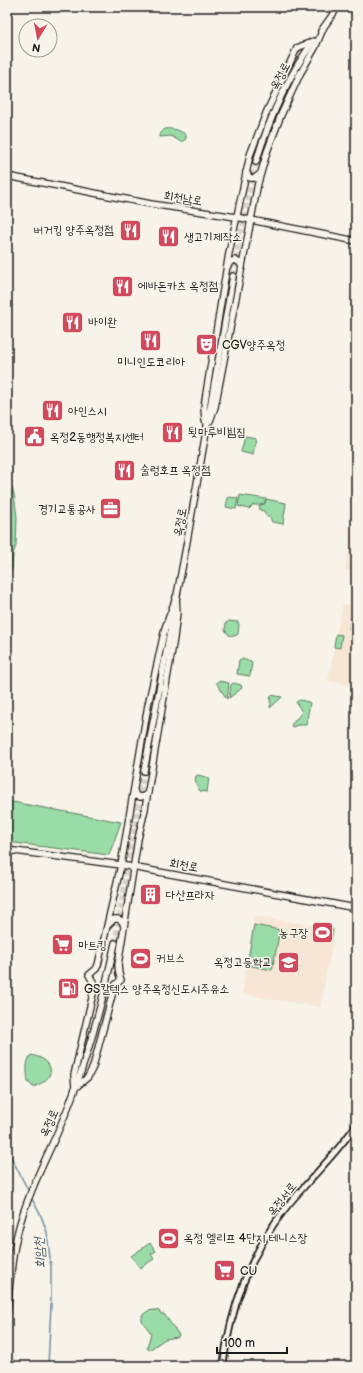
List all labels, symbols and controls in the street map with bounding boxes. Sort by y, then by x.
north arrow [18,18,58,58]
text: N [31,40,42,54]
street label: 옥정로 [267,60,294,93]
street label: 회천남로 [163,188,203,209]
restaurant icon: 버거킹 양주옥정점 [117,217,143,243]
place label: 버거킹 양주옥정점 [34,223,114,238]
restaurant icon: 생고기제작소 [156,224,182,250]
place label: 생고기제작소 [184,230,242,245]
restaurant icon: 에바돈카츠 옥정점 [109,273,135,299]
place label: 에바돈카츠 옥정점 [138,279,219,294]
restaurant icon: 바이완 [59,309,85,335]
place label: 바이완 [88,315,117,330]
restaurant icon: 미니인도코리아 [138,328,164,354]
theatre icon: CGV양주옥정 [193,332,219,358]
place label: CGV양주옥정 [222,338,286,353]
place label: 미니인도코리아 [117,355,185,370]
restaurant icon: 아인스시 [40,398,66,424]
place label: 아인스시 [68,404,107,419]
restaurant icon: 툇마루비빔집 [160,419,186,445]
public building icon: 옥정2동행정복지센터 [21,424,47,450]
place label: 툇마루비빔집 [188,425,246,440]
place label: 옥정2동행정복지센터 [50,430,144,445]
restaurant icon: 술렁호프 옥정점 [112,457,138,483]
place label: 술렁호프 옥정점 [140,463,211,478]
office icon: 경기교통공사 [98,496,124,522]
place label: 경기교통공사 [38,502,96,517]
street label: 옥정로 [171,507,190,538]
street label: 회천로 [168,856,199,875]
building icon: 다산프라자 [138,882,164,908]
place label: 다산프라자 [166,888,215,903]
sports icon: 농구장 [310,920,336,946]
place label: 농구장 [279,926,308,941]
supermarket icon: 마트킹 [50,932,76,958]
place label: 마트킹 [78,938,107,953]
sports icon: 커브스 [127,945,153,971]
school or university icon: 옥정고등학교 [275,949,301,975]
place label: 커브스 [156,951,185,966]
place label: 옥정고등학교 [214,955,272,970]
fuel station icon: GS칼텍스 양주옥정신도시주유소 [56,976,82,1002]
place label: GS칼텍스 양주옥정신도시주유소 [84,982,229,997]
street label: 옥정로 [37,1107,62,1139]
street label: 옥정서로 [265,1179,300,1219]
sports icon: 옥정 엘리프 4단지 테니스장 [155,1225,181,1251]
place label: 옥정 엘리프 4단지 테니스장 [184,1231,308,1246]
water label: 회암천 [31,1235,49,1269]
supermarket icon: CU [212,1258,238,1284]
place label: CU [240,1264,257,1279]
scale bar [217,1329,287,1355]
text: 100 m [223,1336,255,1351]

